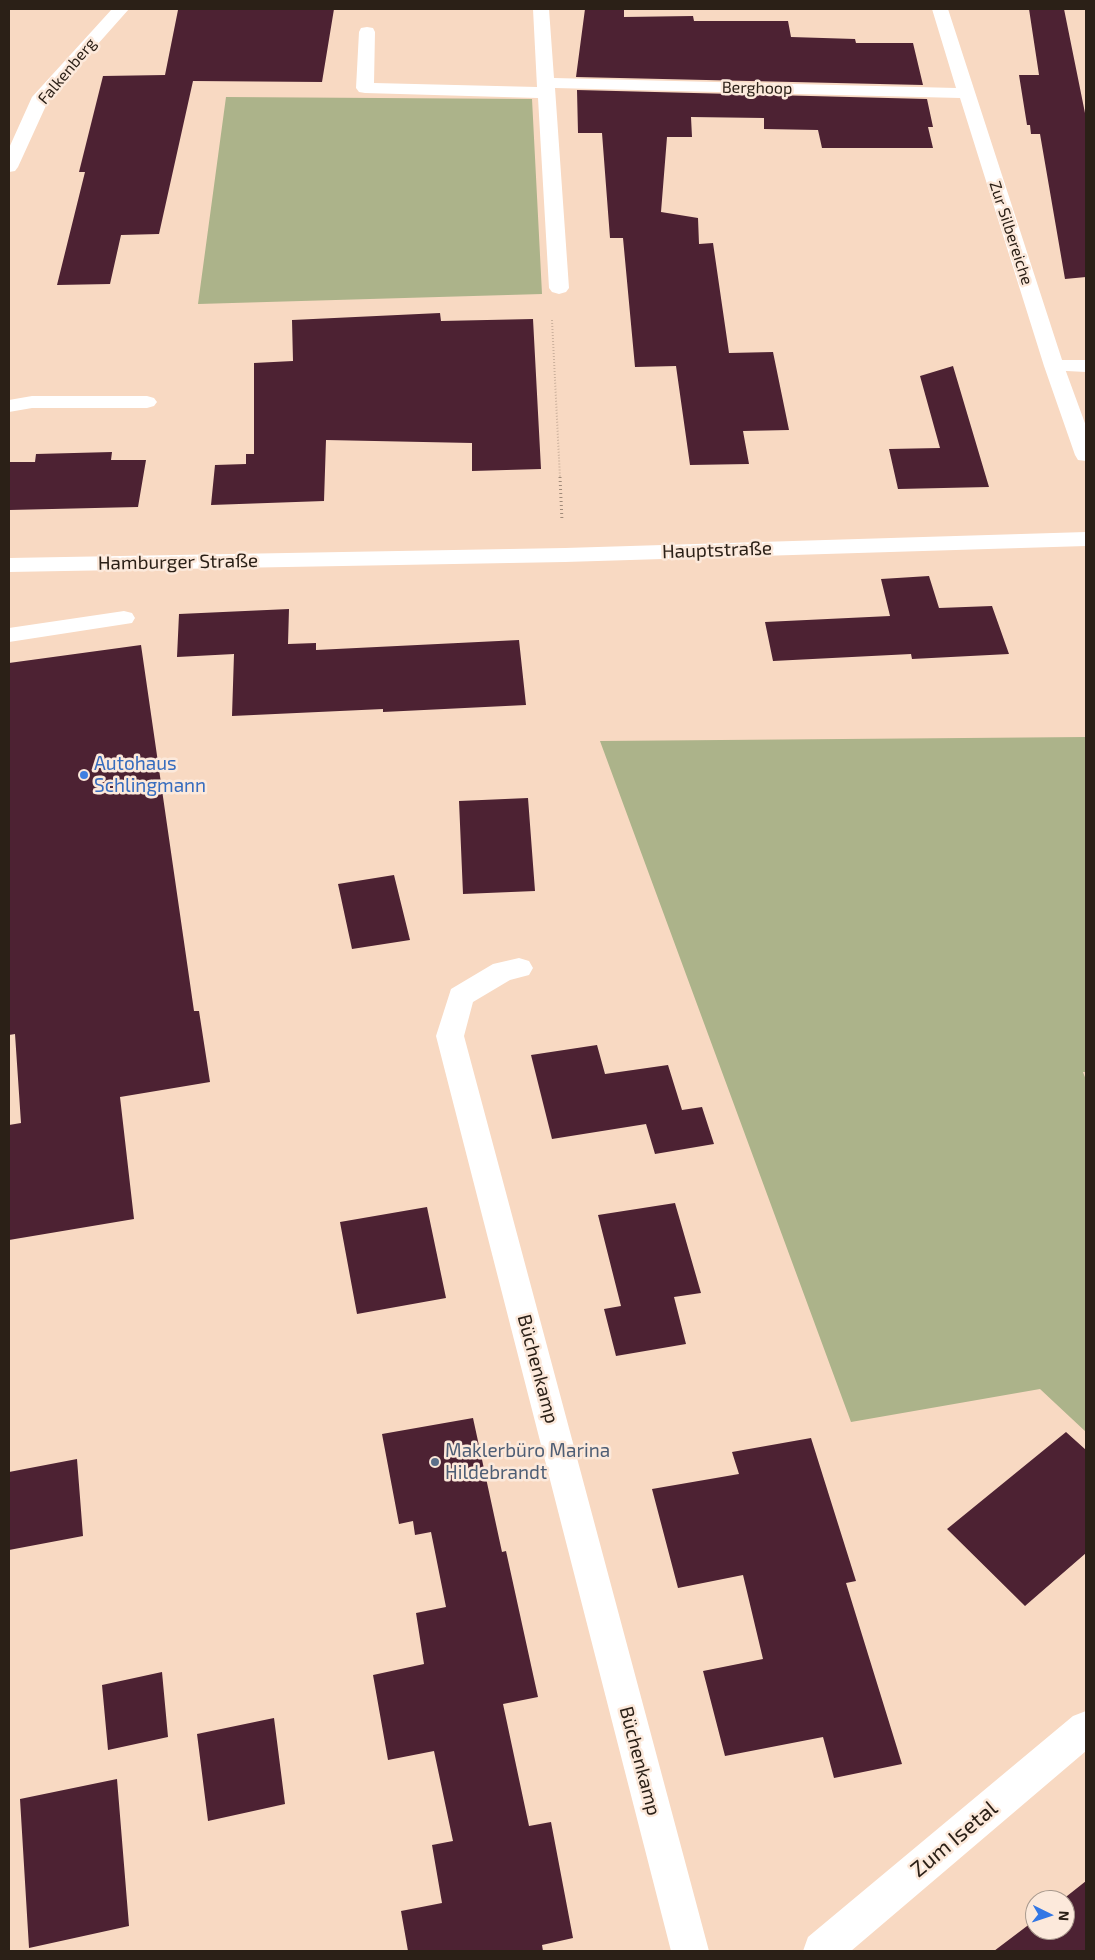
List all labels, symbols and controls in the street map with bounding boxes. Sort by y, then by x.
street label: Falkenberg [34,34,100,108]
street label: Berghoop [722,78,792,98]
street label: Zur Silbereiche [985,179,1037,287]
street label: Hauptstraße [662,537,772,563]
street label: Hamburger Straße [98,549,258,575]
place label: Autohaus Schlingmann [94,753,206,797]
marker: Autohaus Schlingmann [78,769,90,781]
street label: Büchenkamp [513,1312,563,1426]
place label: Maklerbüro Marina Hildebrandt [445,1440,610,1484]
marker: Maklerbüro Marina Hildebrandt [429,1456,441,1468]
street label: Büchenkamp [615,1704,665,1818]
street label: Zum Isetal [905,1795,1003,1883]
north arrow [1025,1890,1075,1940]
text: N [1056,1910,1073,1922]

